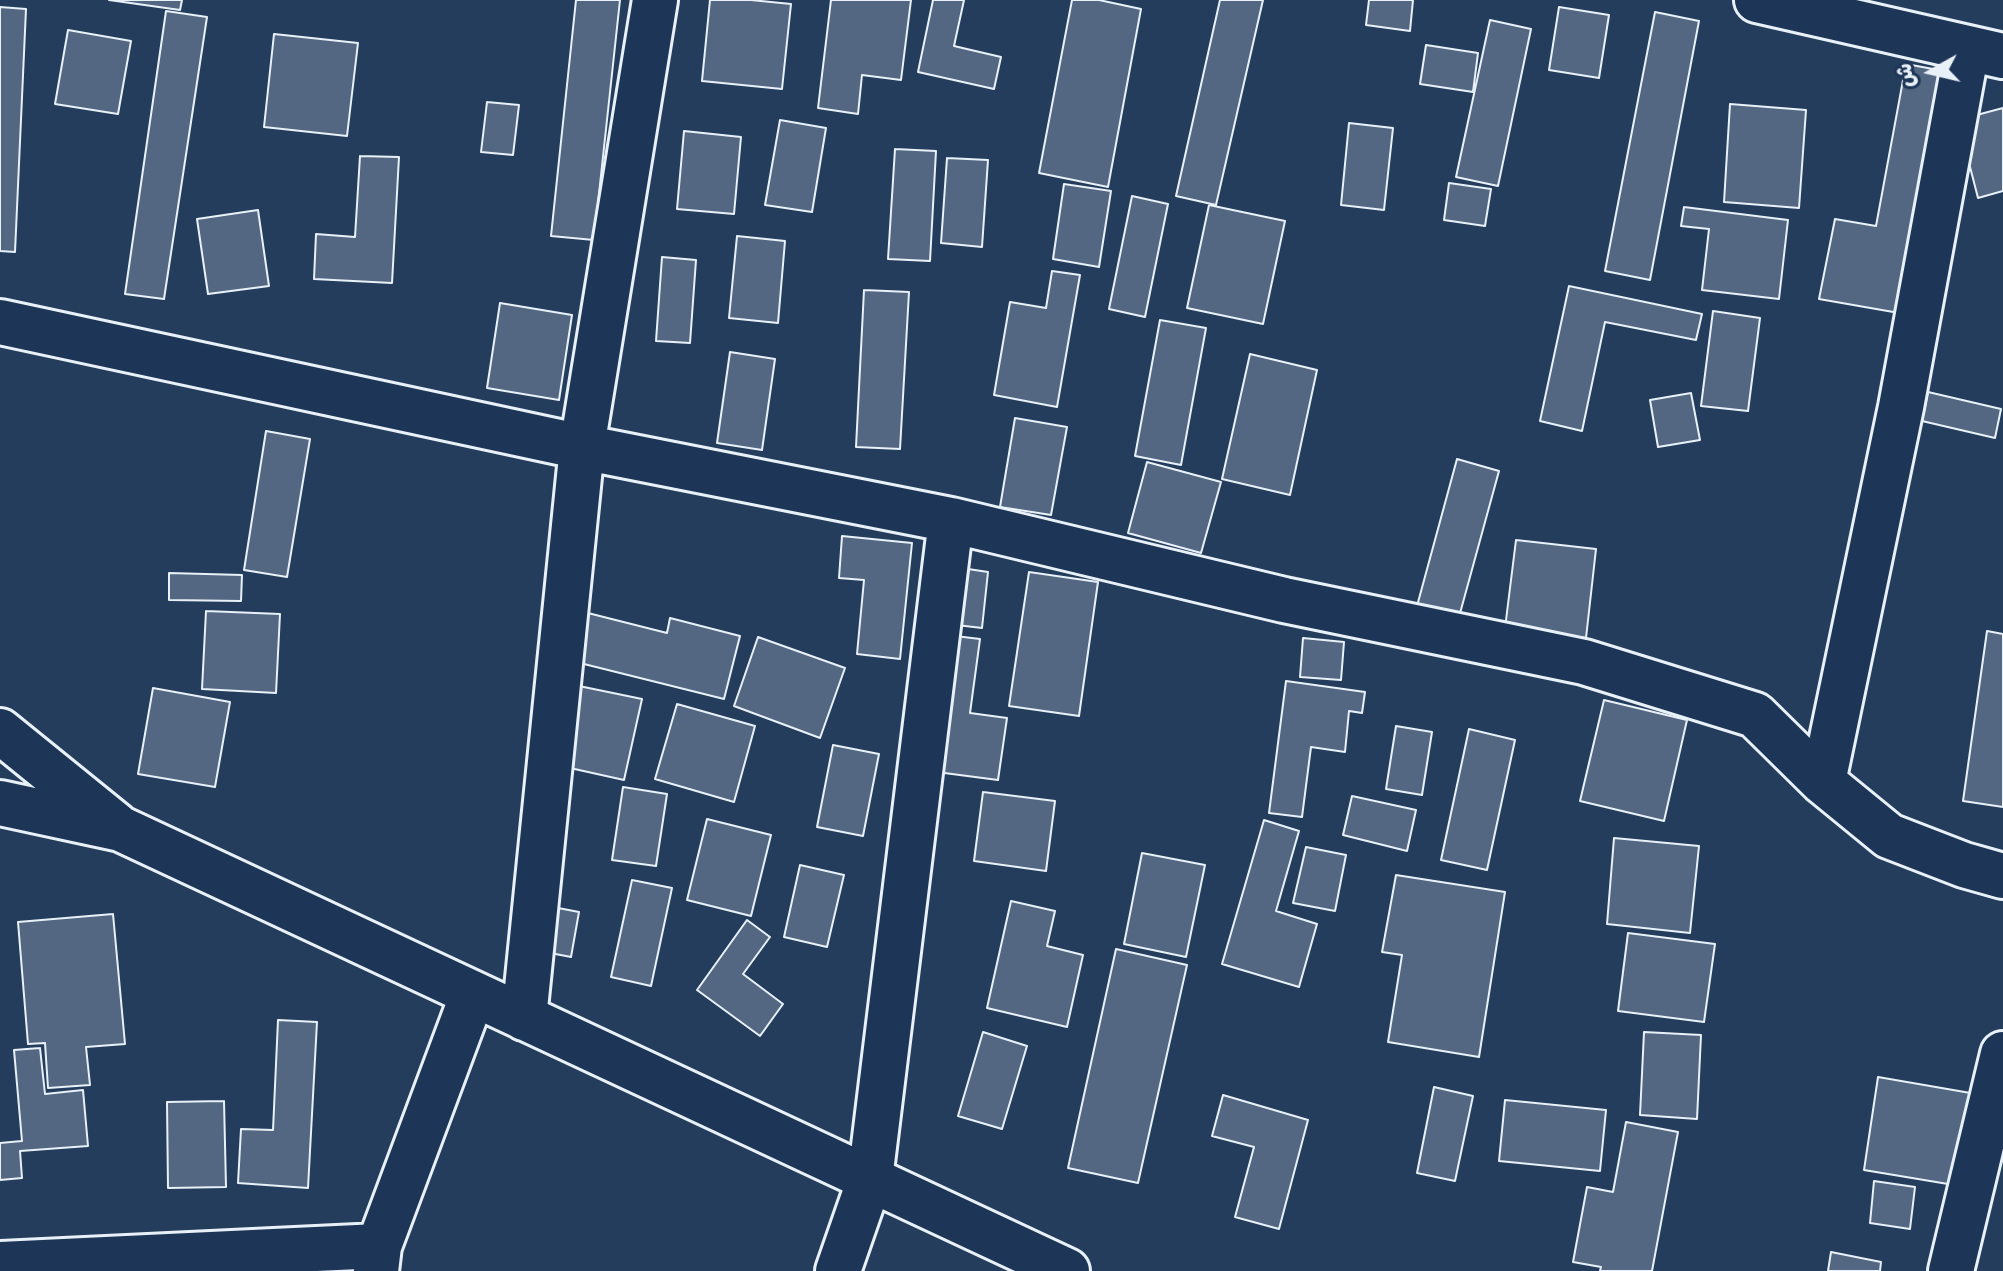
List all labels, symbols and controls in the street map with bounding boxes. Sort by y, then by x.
north arrow [1891,32,1971,112]
text: ش [1890,61,1925,90]

